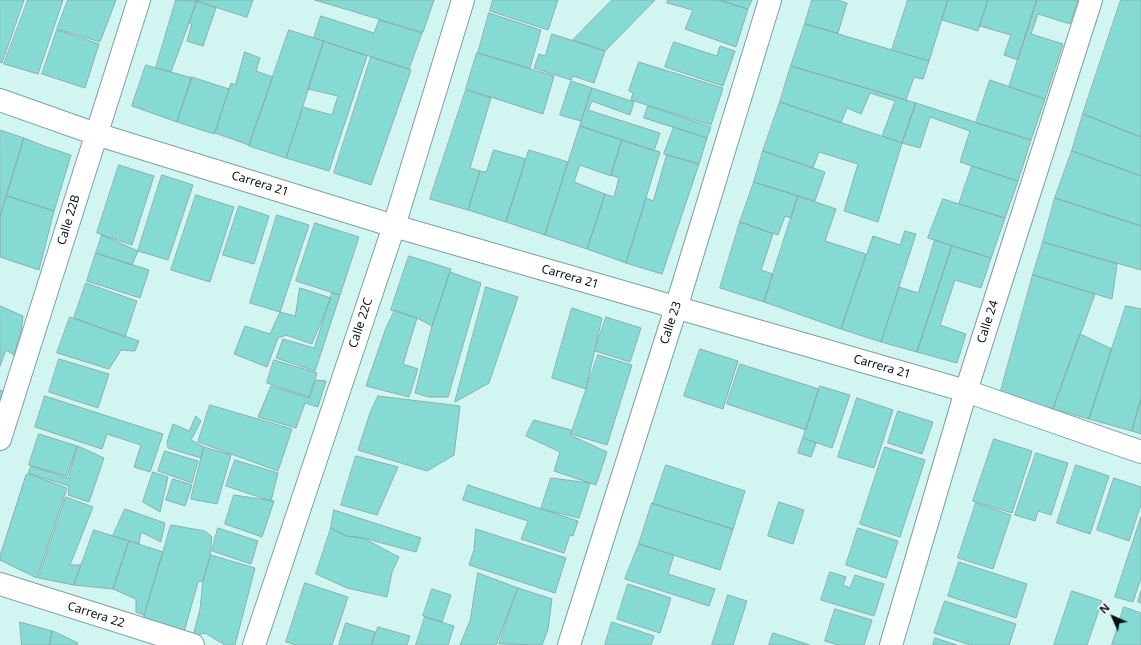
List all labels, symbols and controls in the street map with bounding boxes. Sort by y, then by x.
street label: Carrera 21 [230,168,290,200]
street label: Calle 22B [55,193,83,247]
street label: Carrera 21 [540,262,600,292]
street label: Calle 22C [346,296,376,350]
street label: Calle 24 [974,299,1002,345]
street label: Calle 23 [657,300,685,346]
street label: Carrera 21 [852,352,912,382]
north arrow [1093,597,1133,637]
street label: Carrera 22 [66,599,126,631]
text: N [1096,600,1113,617]

